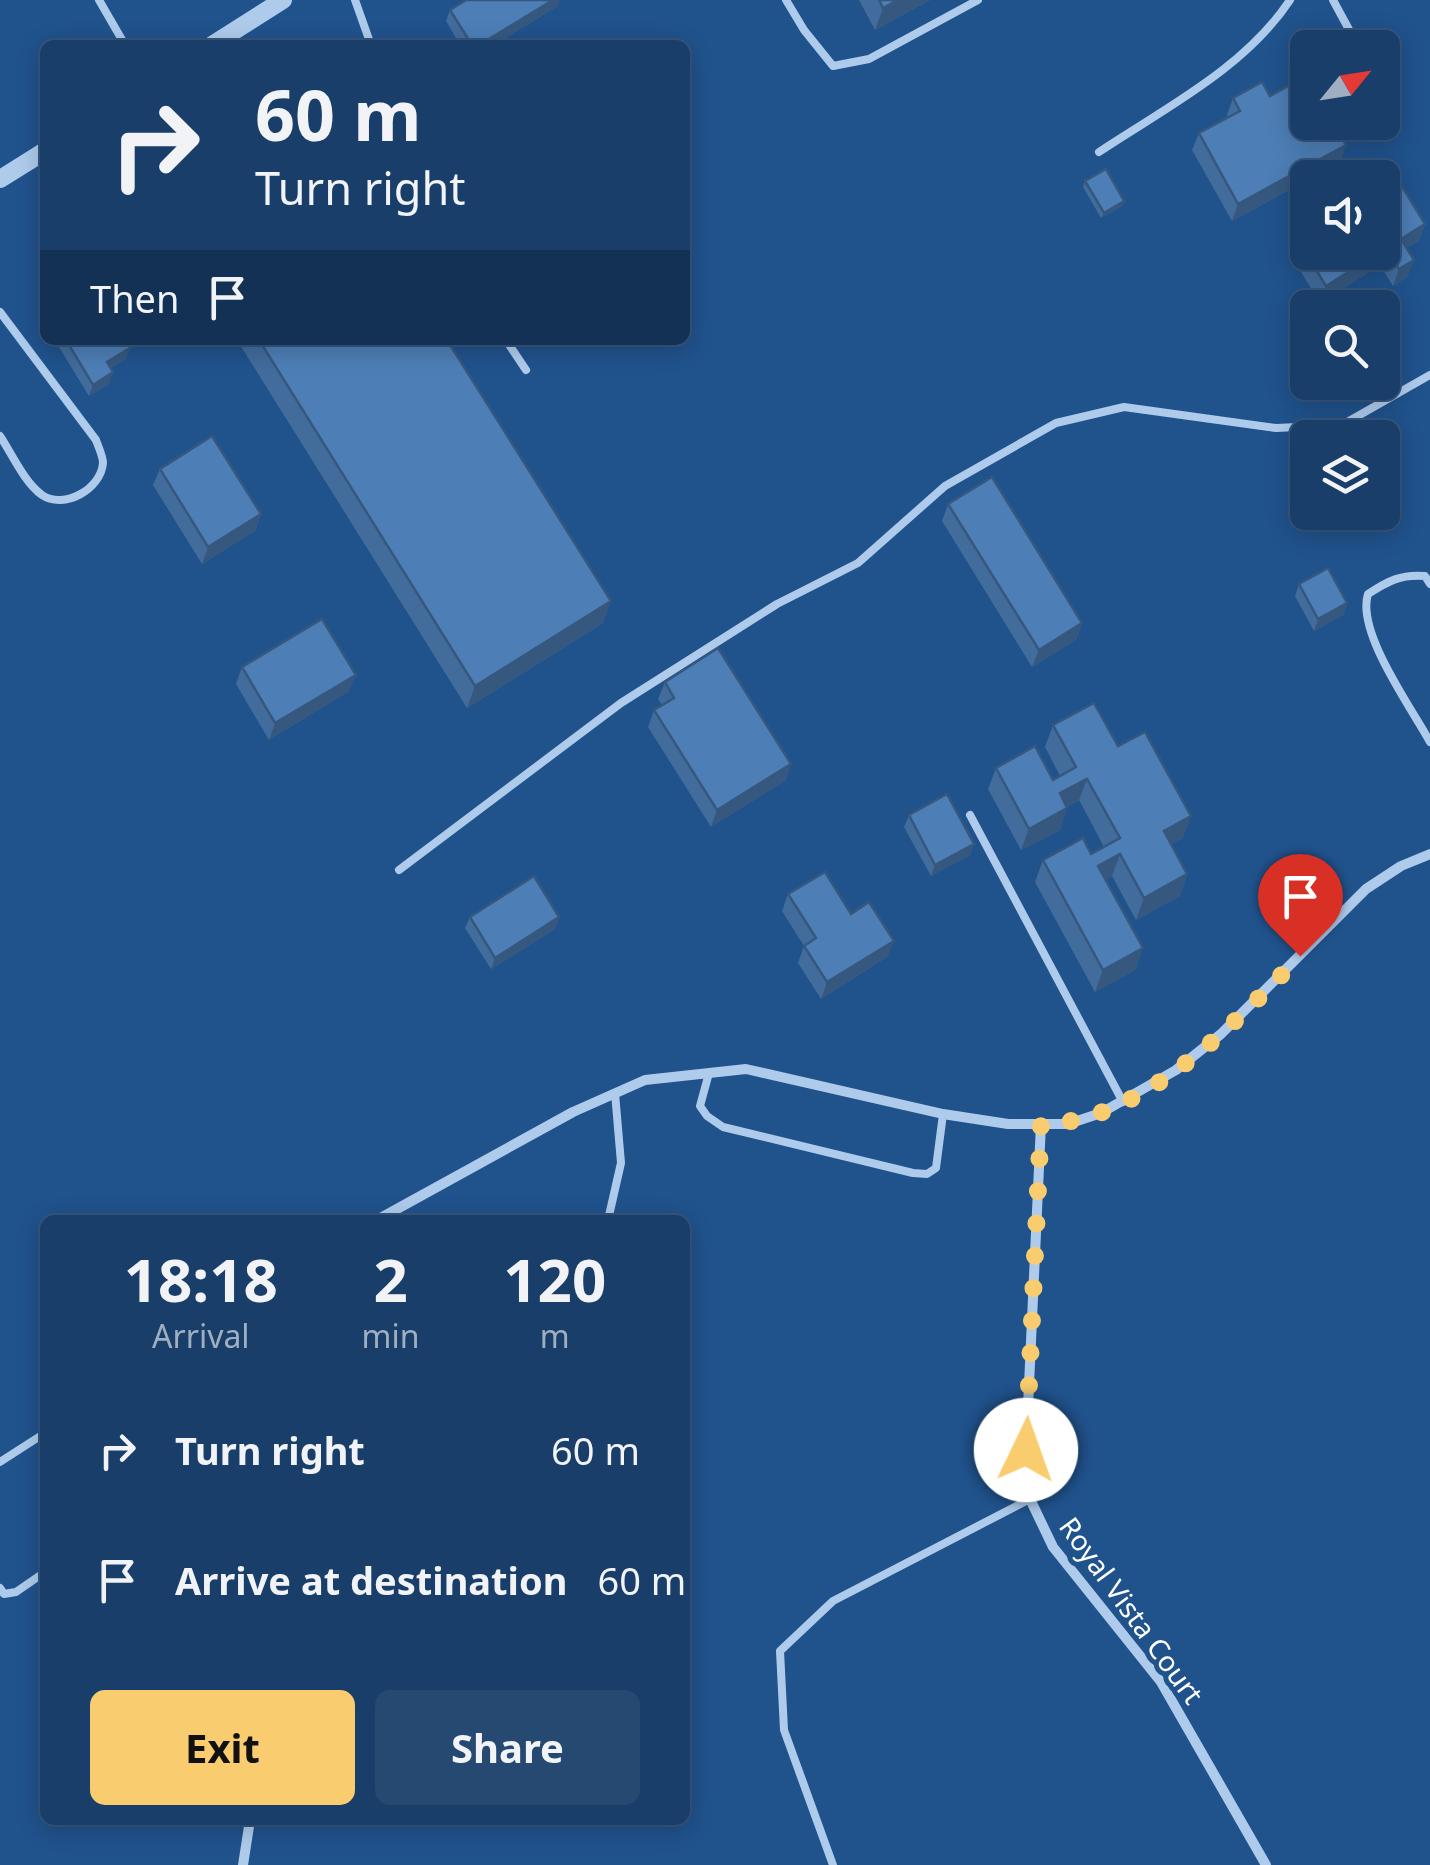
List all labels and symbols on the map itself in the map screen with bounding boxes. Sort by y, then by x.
north arrow [1290,30,1400,140]
pin [1258,854,1343,957]
position arrow [974,1398,1078,1502]
street label: Royal Vista Court [1051,1509,1213,1711]

